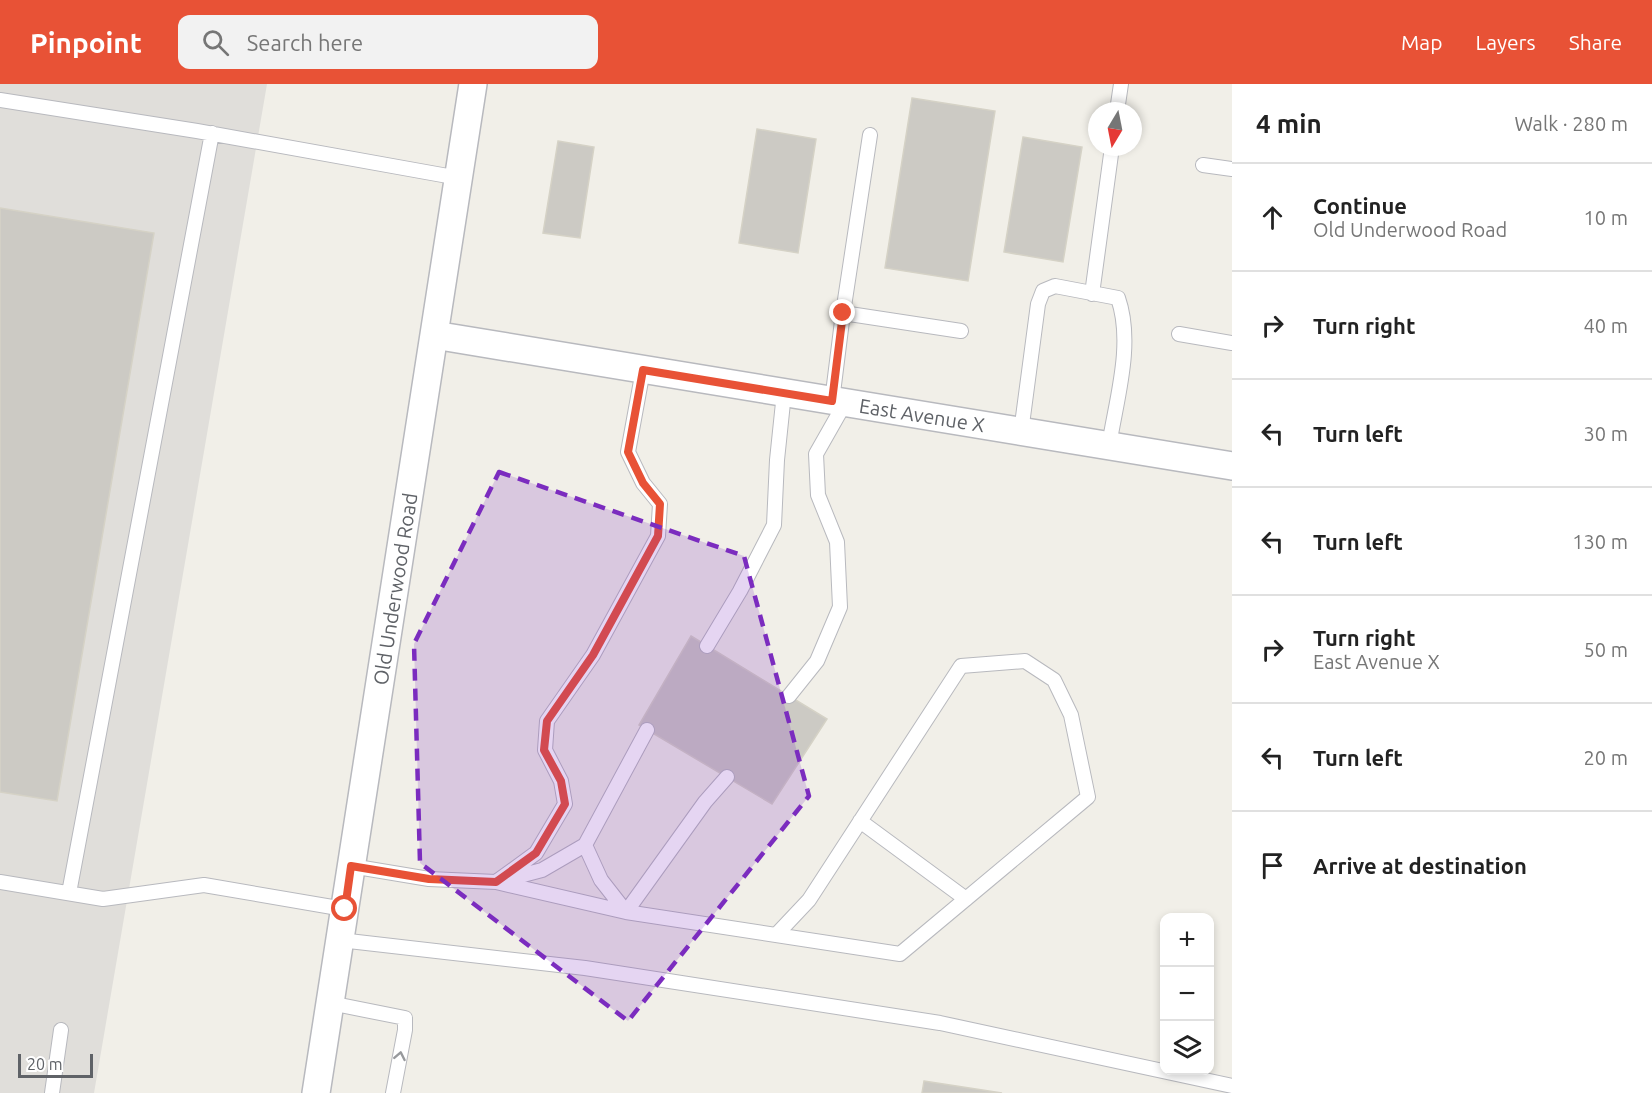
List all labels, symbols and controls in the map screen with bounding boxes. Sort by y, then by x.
search box [178,15,598,69]
icon: search [199,26,232,59]
text: Pinpoint [30,27,142,58]
text: Search here [247,30,363,55]
text: Map [1401,30,1442,54]
text: Layers [1475,30,1536,54]
text: Share [1569,30,1622,54]
north arrow [1088,102,1142,156]
text: 4 min [1256,109,1322,138]
text: Walk · 280 m [1515,112,1628,135]
text: Continue [1313,193,1407,218]
icon: ahead [1256,201,1289,234]
text: 10 m [1584,206,1628,229]
text: Old Underwood Road [1313,218,1507,241]
route end [829,299,855,325]
icon: right [1256,309,1289,342]
text: Turn right [1313,313,1415,338]
text: 40 m [1584,314,1628,337]
street label: East Avenue X [858,394,986,436]
icon: left [1256,417,1289,450]
text: Turn left [1313,421,1403,446]
text: 30 m [1584,422,1628,445]
street label: Old Underwood Road [368,491,422,687]
icon: left [1256,525,1289,558]
text: Turn left [1313,529,1403,554]
text: 130 m [1572,530,1628,553]
text: Turn right [1313,625,1415,650]
icon: right [1256,633,1289,666]
text: 50 m [1584,638,1628,661]
text: East Avenue X [1313,650,1440,673]
icon: left [1256,741,1289,774]
text: Turn left [1313,745,1403,770]
text: 20 m [1584,746,1628,769]
icon: arrive [1256,849,1289,882]
text: Arrive at destination [1313,853,1527,878]
route start [331,895,357,921]
map controls [1160,913,1214,1075]
button: + [1160,913,1214,967]
button: − [1160,967,1214,1021]
button: layers [1160,1021,1214,1075]
scale bar [18,1051,93,1078]
one-way arrow [393,1051,406,1061]
text: 20 m [27,1055,63,1073]

